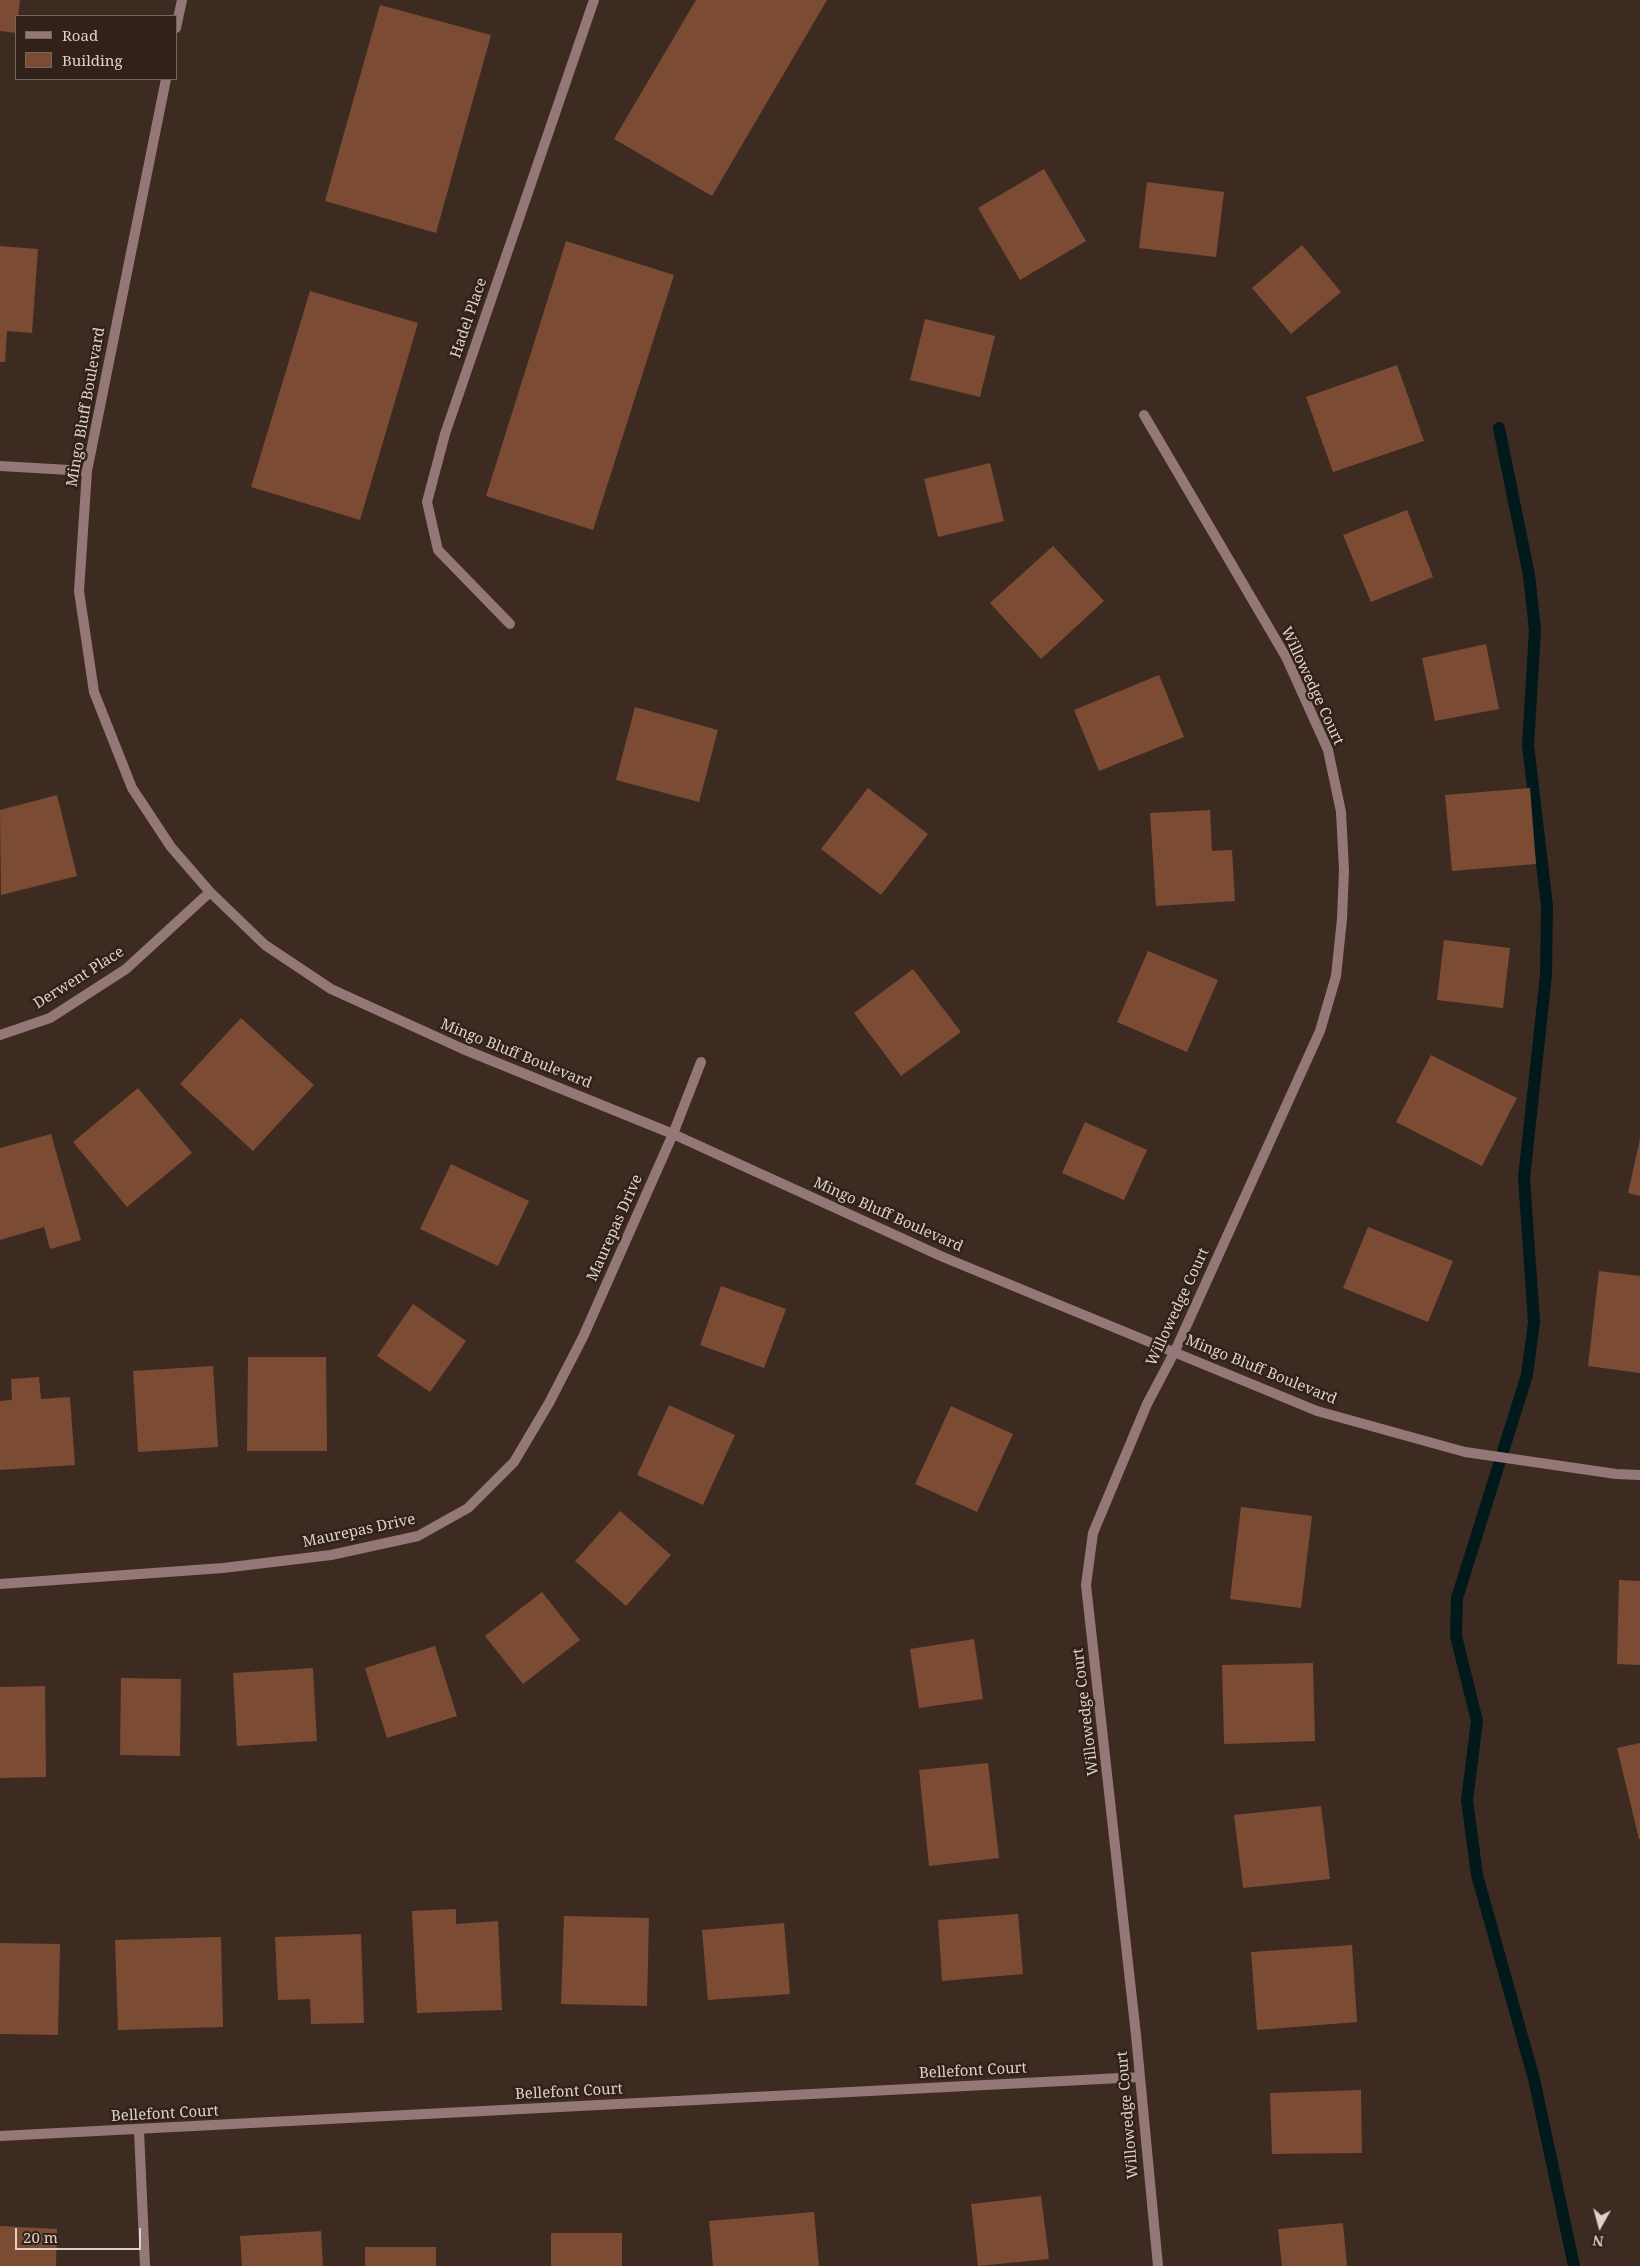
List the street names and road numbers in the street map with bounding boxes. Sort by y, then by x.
street label: Hadel Place [447,276,491,360]
street label: Mingo Bluff Boulevard [63,326,109,488]
street label: Willowedge Court [1277,624,1347,748]
street label: Derwent Place [30,943,128,1013]
street label: Mingo Bluff Boulevard [438,1015,594,1093]
street label: Maurepas Drive [583,1172,647,1284]
street label: Mingo Bluff Boulevard [810,1174,966,1256]
street label: Willowedge Court [1143,1245,1213,1369]
street label: Mingo Bluff Boulevard [1183,1331,1339,1409]
street label: Maurepas Drive [301,1510,417,1552]
street label: Willowedge Court [1069,1647,1103,1777]
street label: Willowedge Court [1113,2050,1143,2180]
street label: Bellefont Court [919,2059,1027,2083]
street label: Bellefont Court [515,2080,623,2104]
street label: Bellefont Court [111,2102,219,2126]

